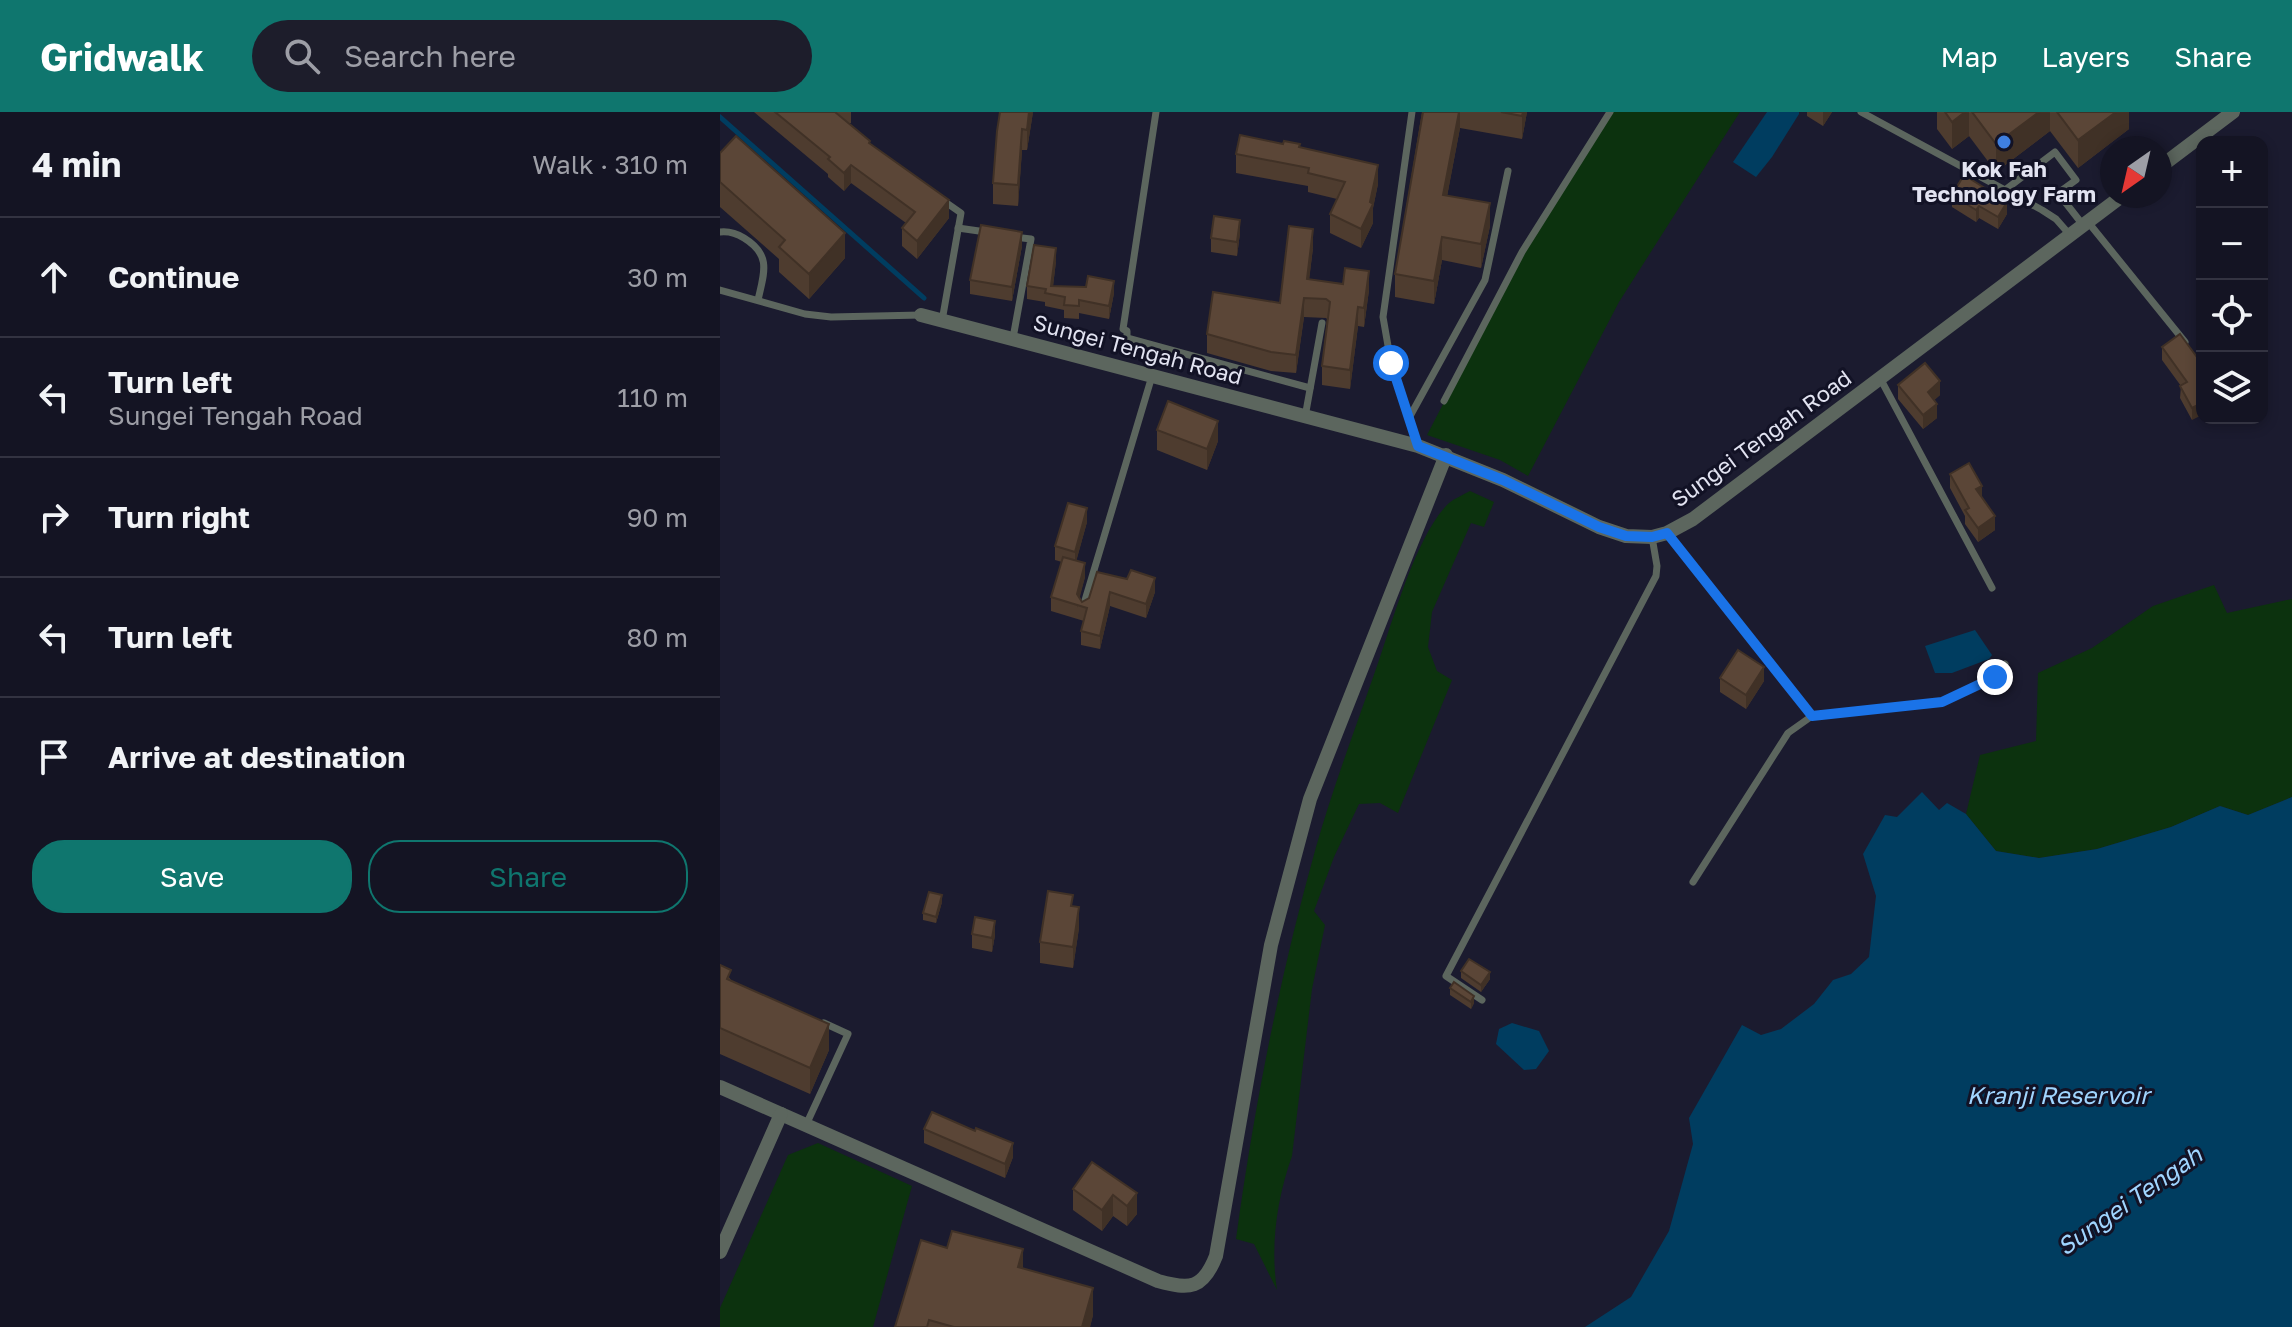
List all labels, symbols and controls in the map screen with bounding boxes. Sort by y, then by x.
search box [252,20,812,92]
text: Gridwalk [40,34,204,79]
icon: search [280,34,324,78]
text: Search here [344,38,516,74]
text: Map [1940,40,1998,73]
text: Layers [2042,40,2130,73]
text: Share [2174,40,2252,73]
marker: Kok Fah Technology Farm [1995,133,2013,151]
north arrow [2100,136,2172,208]
map controls [2196,136,2268,424]
button: + [2196,136,2268,208]
text: 4 min [32,144,121,184]
text: Walk · 310 m [532,149,688,180]
place label: Kok Fah Technology Farm [1912,155,2096,207]
button: − [2196,208,2268,280]
icon: ahead [32,255,76,299]
text: Continue [108,259,239,295]
text: 30 m [627,262,688,293]
button: locate [2196,280,2268,352]
street label: Sungei Tengah Road [1030,308,1246,390]
route start [1373,345,1409,381]
button: layers [2196,352,2268,424]
text: Turn left [108,364,233,400]
street label: Sungei Tengah Road [1666,364,1856,512]
icon: left [32,375,76,419]
text: 110 m [617,382,688,413]
text: Sungei Tengah Road [108,400,363,431]
icon: right [32,495,76,539]
text: Turn right [108,499,250,535]
text: 90 m [627,502,688,533]
icon: left [32,615,76,659]
text: Turn left [108,619,233,655]
text: 80 m [627,622,688,653]
route end [1977,659,2013,695]
icon: arrive [32,735,76,779]
text: Arrive at destination [108,739,405,775]
button: Save [32,840,352,913]
button: Share [368,840,688,913]
water label: Kranji Reservoir [1967,1080,2153,1110]
water label: Sungei Tengah [2051,1139,2209,1262]

